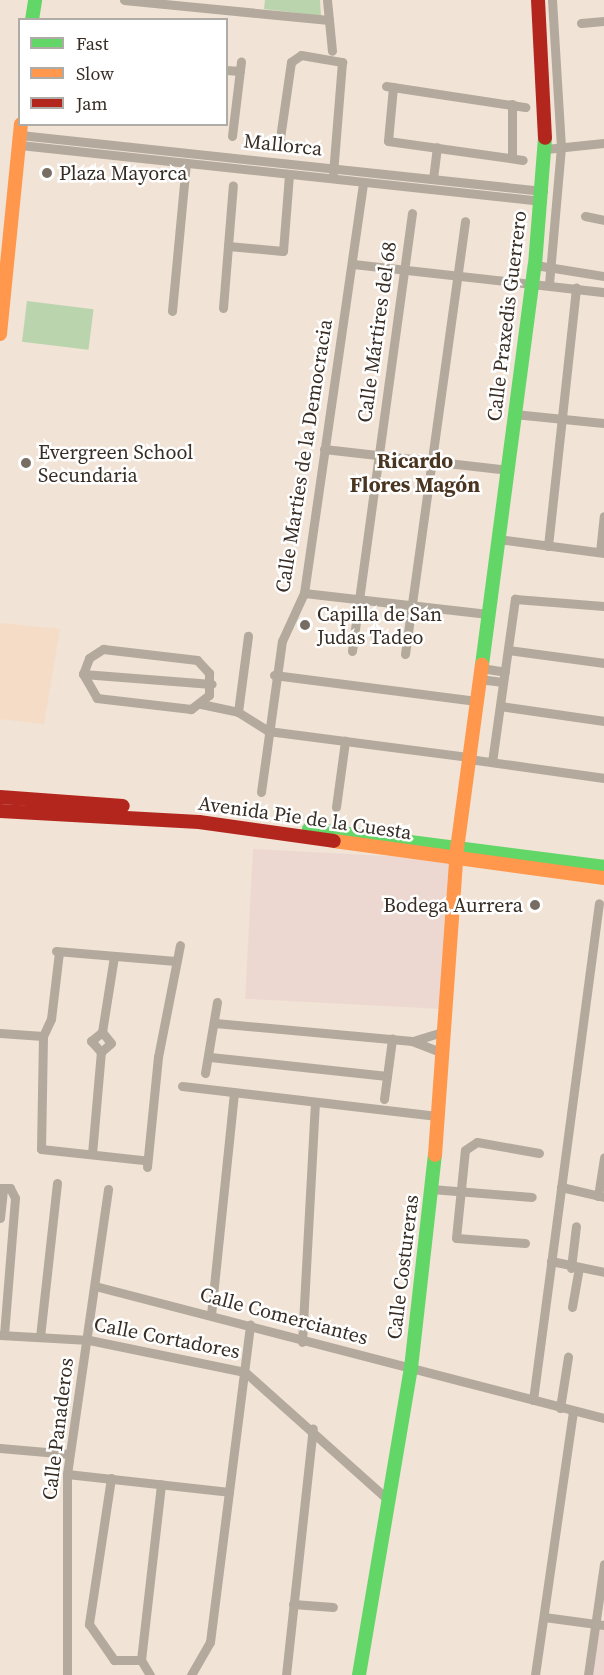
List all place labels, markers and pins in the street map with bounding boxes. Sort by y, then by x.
place label: Plaza Mayorca [59,161,187,185]
marker: Plaza Mayorca [40,166,54,180]
place label: Evergreen School Secundaria [38,440,193,487]
marker: Evergreen School Secundaria [19,456,33,470]
place label: Capilla de San Judas Tadeo [317,602,442,649]
marker: Capilla de San Judas Tadeo [298,618,312,632]
place label: Bodega Aurrera [383,893,523,917]
marker: Bodega Aurrera [528,898,542,912]

